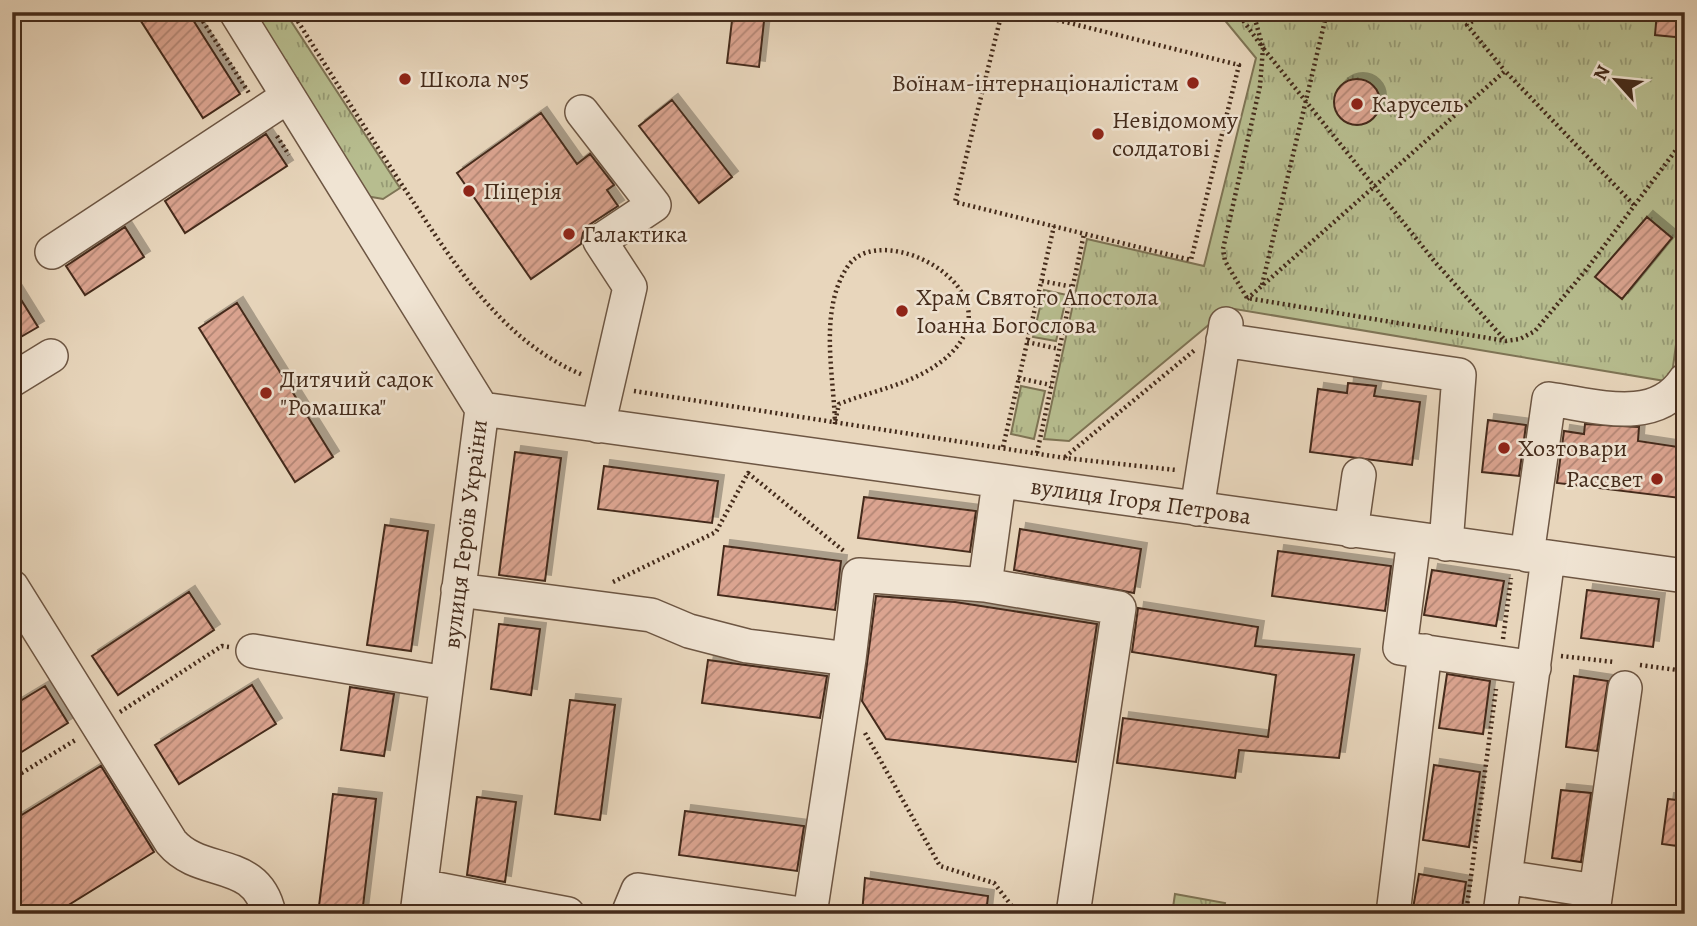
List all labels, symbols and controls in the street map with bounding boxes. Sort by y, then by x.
north arrow [1582,46,1652,116]
text: N [1587,61,1617,85]
place label: Школа №5 [419,63,529,95]
place label: Воїнам-інтернаціоналістам [892,67,1179,99]
marker: Школа №5 [397,71,413,87]
marker: Воїнам-інтернаціоналістам [1185,75,1201,91]
place label: Карусель [1371,88,1464,120]
marker: Карусель [1349,96,1365,112]
place label: Невідомому солдатові [1112,104,1238,164]
marker: Невідомому солдатові [1090,126,1106,142]
place label: Піцерія [483,175,562,207]
marker: Піцерія [461,183,477,199]
place label: Галактика [583,218,688,250]
marker: Галактика [561,226,577,242]
place label: Храм Святого Апостола Іоанна Богослова [916,281,1159,341]
marker: Храм Святого Апостола Іоанна Богослова [894,303,910,319]
place label: Дитячий садок "Ромашка" [280,363,434,423]
marker: Дитячий садок "Ромашка" [258,385,274,401]
street label: вулиця Героїв України [435,418,495,650]
place label: Хозтовари [1518,432,1627,464]
marker: Хозтовари [1496,440,1512,456]
place label: Рассвет [1566,463,1643,495]
street label: вулиця Ігоря Петрова [1029,470,1253,532]
marker: Рассвет [1649,471,1665,487]

